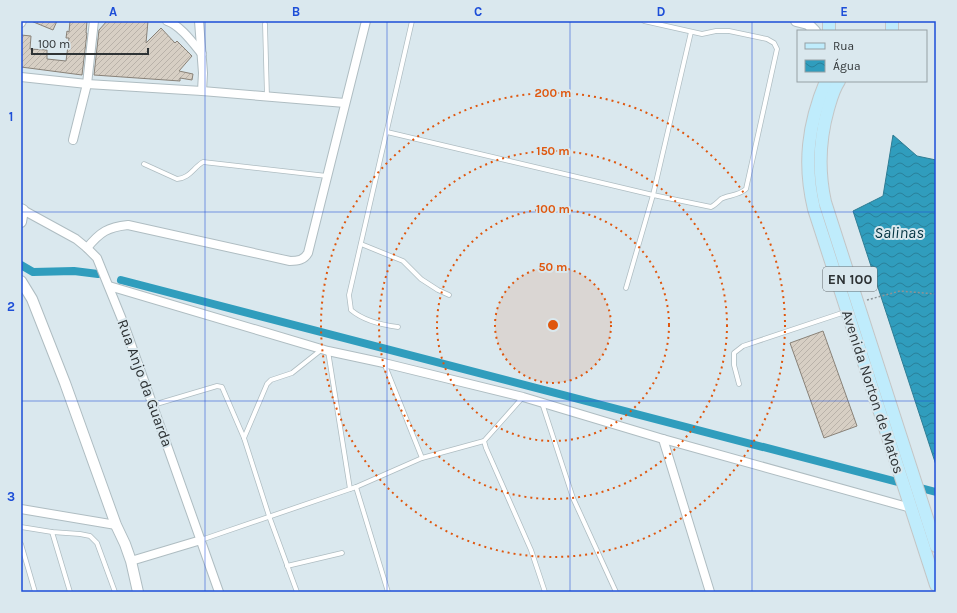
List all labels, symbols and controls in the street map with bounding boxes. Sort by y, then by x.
text: A [109,4,117,19]
text: B [292,4,300,19]
text: C [474,4,482,19]
text: D [657,4,666,19]
text: E [840,4,848,19]
scale bar [32,30,148,56]
legend [797,30,927,82]
text: 100 m [38,37,70,51]
text: Rua [833,39,854,53]
text: Água [833,58,861,73]
text: 200 m [535,86,571,100]
text: 1 [9,109,13,124]
text: 150 m [536,144,570,158]
text: 100 m [536,202,570,216]
water label: Salinas [874,223,924,242]
text: 50 m [539,260,568,274]
road number: EN 100 [823,267,877,291]
text: 2 [7,299,15,314]
street label: Avenida Norton de Matos [838,308,908,476]
street label: Rua Anjo da Guarda [114,317,176,449]
centre of rings [546,318,560,332]
text: 3 [7,489,15,504]

